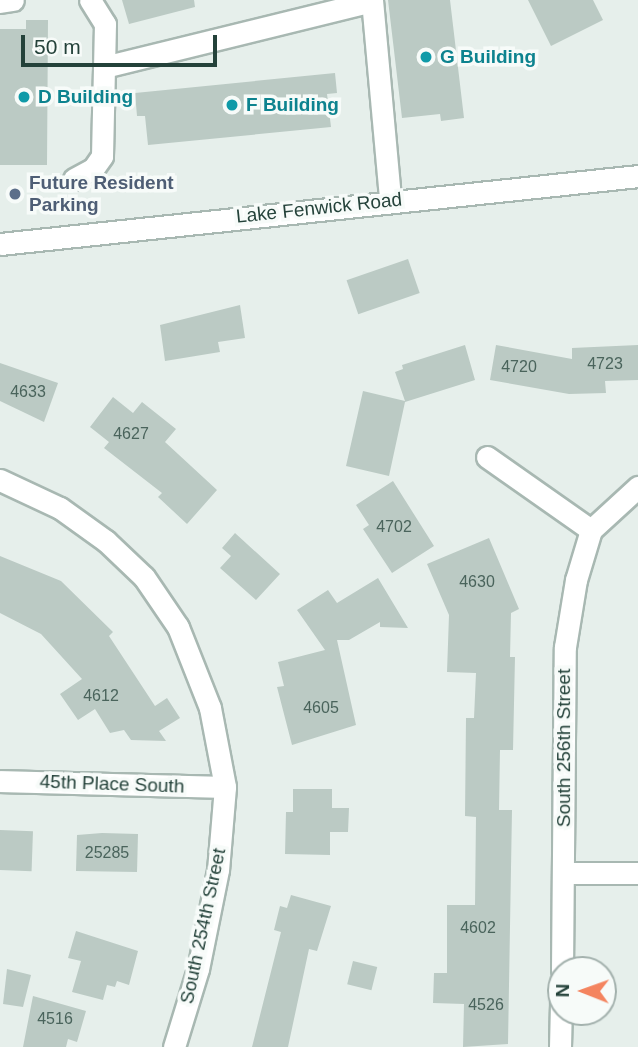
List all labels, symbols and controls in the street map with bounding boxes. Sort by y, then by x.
scale bar [24,21,220,65]
text: 50 m [34,35,81,58]
place label: G Building [440,46,536,68]
marker: G Building [418,49,434,65]
place label: D Building [38,86,133,108]
marker: D Building [16,89,32,105]
place label: F Building [246,94,339,116]
marker: F Building [224,97,240,113]
place label: Future Resident Parking [29,172,174,216]
marker: Future Resident Parking [7,186,23,202]
street label: Lake Fenwick Road [235,188,403,228]
house number: 4723 [587,354,623,374]
house number: 4720 [501,357,537,377]
house number: 4633 [10,382,46,402]
house number: 4627 [113,424,149,444]
house number: 4702 [376,517,412,537]
house number: 4630 [459,572,495,592]
street label: South 256th Street [553,669,575,827]
house number: 4612 [83,686,119,706]
house number: 4605 [303,698,339,718]
street label: 45th Place South [39,770,185,798]
house number: 25285 [85,843,129,863]
street label: South 254th Street [175,846,231,1006]
house number: 4602 [460,918,496,938]
north arrow [547,956,617,1026]
text: N [552,984,573,998]
house number: 4526 [468,995,504,1015]
house number: 4516 [37,1009,73,1029]

